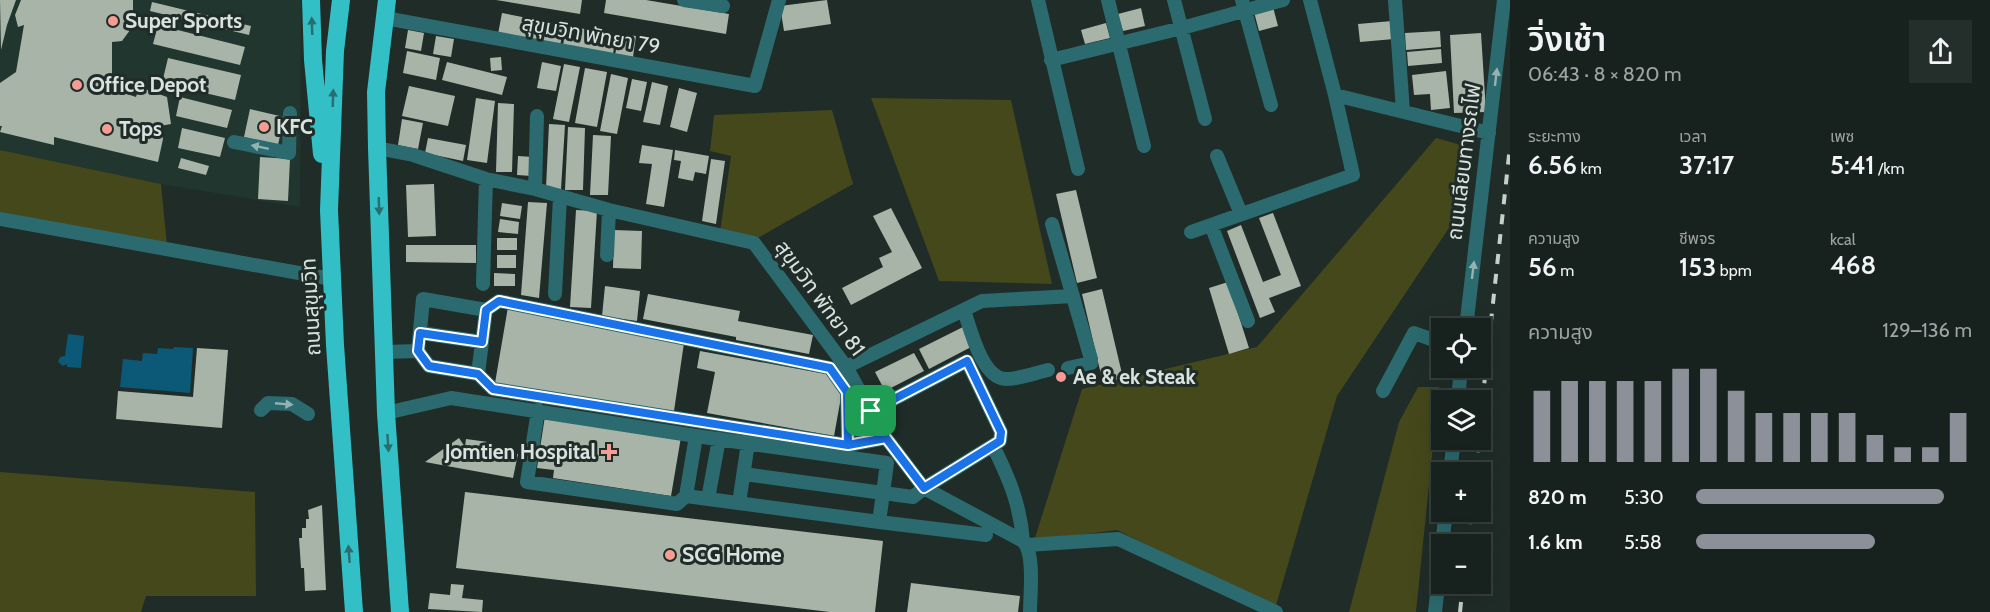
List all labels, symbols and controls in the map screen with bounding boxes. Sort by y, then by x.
place label: Super Sports [125,8,242,33]
street label: สุขุมวิท พัทยา 79 [520,10,662,60]
marker: Super Sports [106,14,120,28]
one-way arrow [307,17,316,36]
text: วิ่งเช้า [1528,19,1606,59]
button: share [1909,20,1972,83]
text: 06:43 · 8 × 820 m [1528,62,1681,86]
one-way arrow [1491,67,1500,86]
place label: Office Depot [89,72,206,97]
marker: Office Depot [70,78,84,92]
street label: ถนนเลียบทางรถไฟ [1442,82,1485,242]
one-way arrow [329,88,338,107]
place label: KFC [276,114,313,139]
place label: Tops [119,116,162,141]
marker: KFC [257,120,271,134]
marker: Tops [100,122,114,136]
text: ระยะทาง [1528,127,1581,146]
text: เวลา [1679,127,1707,146]
text: เพซ [1830,127,1854,146]
one-way arrow [251,142,270,151]
text: 6.56 [1528,149,1577,181]
text: 37:17 [1679,149,1734,181]
text: 5:41 [1830,149,1874,181]
text: km [1577,159,1602,178]
text: /km [1874,159,1904,178]
one-way arrow [374,197,383,216]
text: ความสูง [1528,229,1580,248]
text: ชีพจร [1679,229,1715,248]
text: kcal [1830,230,1856,249]
street label: สุขุมวิท พัทยา 81 [769,235,871,361]
text: 468 [1830,249,1876,281]
text: 56 [1528,251,1557,283]
text: 153 [1679,251,1716,283]
street label: ถนนสุขุมวิท [295,257,327,357]
one-way arrow [1468,261,1478,280]
text: m [1557,261,1574,280]
text: bpm [1716,261,1752,280]
map controls [1431,318,1491,594]
button: locate [1431,318,1491,378]
text: 129–136 m [1882,318,1972,342]
text: ความสูง [1528,320,1593,344]
place label: Ae & ek Steak [1073,364,1196,389]
marker: Ae & ek Steak [1054,370,1068,384]
pin [845,385,896,436]
button: layers [1431,390,1491,450]
icon: arrive [854,394,887,427]
one-way arrow [275,399,294,409]
one-way arrow [383,434,393,453]
place label: Jomtien Hospital [444,439,596,464]
marker: Jomtien Hospital [600,443,618,461]
button: + [1431,462,1491,522]
text: 820 m [1528,485,1587,509]
text: 5:30 [1624,485,1664,509]
text: 1.6 km [1528,530,1583,554]
text: 5:58 [1624,530,1662,554]
button: − [1431,534,1491,594]
place label: SCG Home [682,542,782,567]
one-way arrow [345,544,354,563]
marker: SCG Home [663,548,677,562]

